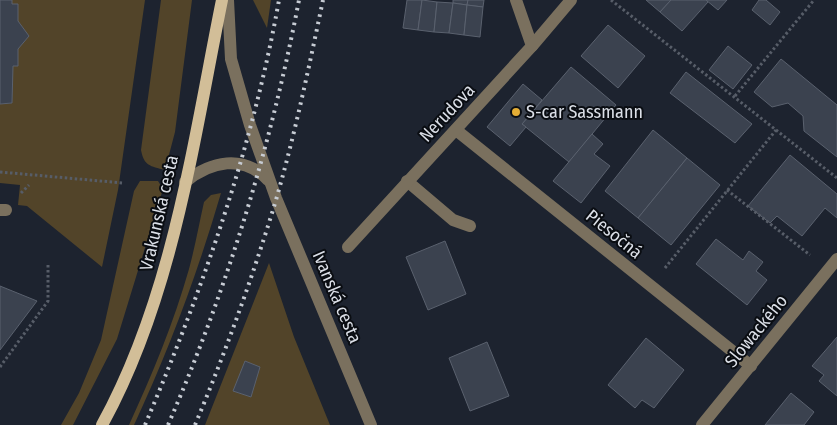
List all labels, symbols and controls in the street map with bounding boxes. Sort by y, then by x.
street label: Nerudova [415,79,479,147]
place label: S-car Sassmann [526,101,643,123]
marker: S-car Sassmann [510,106,522,118]
street label: Vrakunská cesta [135,153,183,273]
street label: Piesočná [581,205,647,263]
street label: Ivanská cesta [308,248,366,347]
street label: Slowackého [720,290,792,372]

